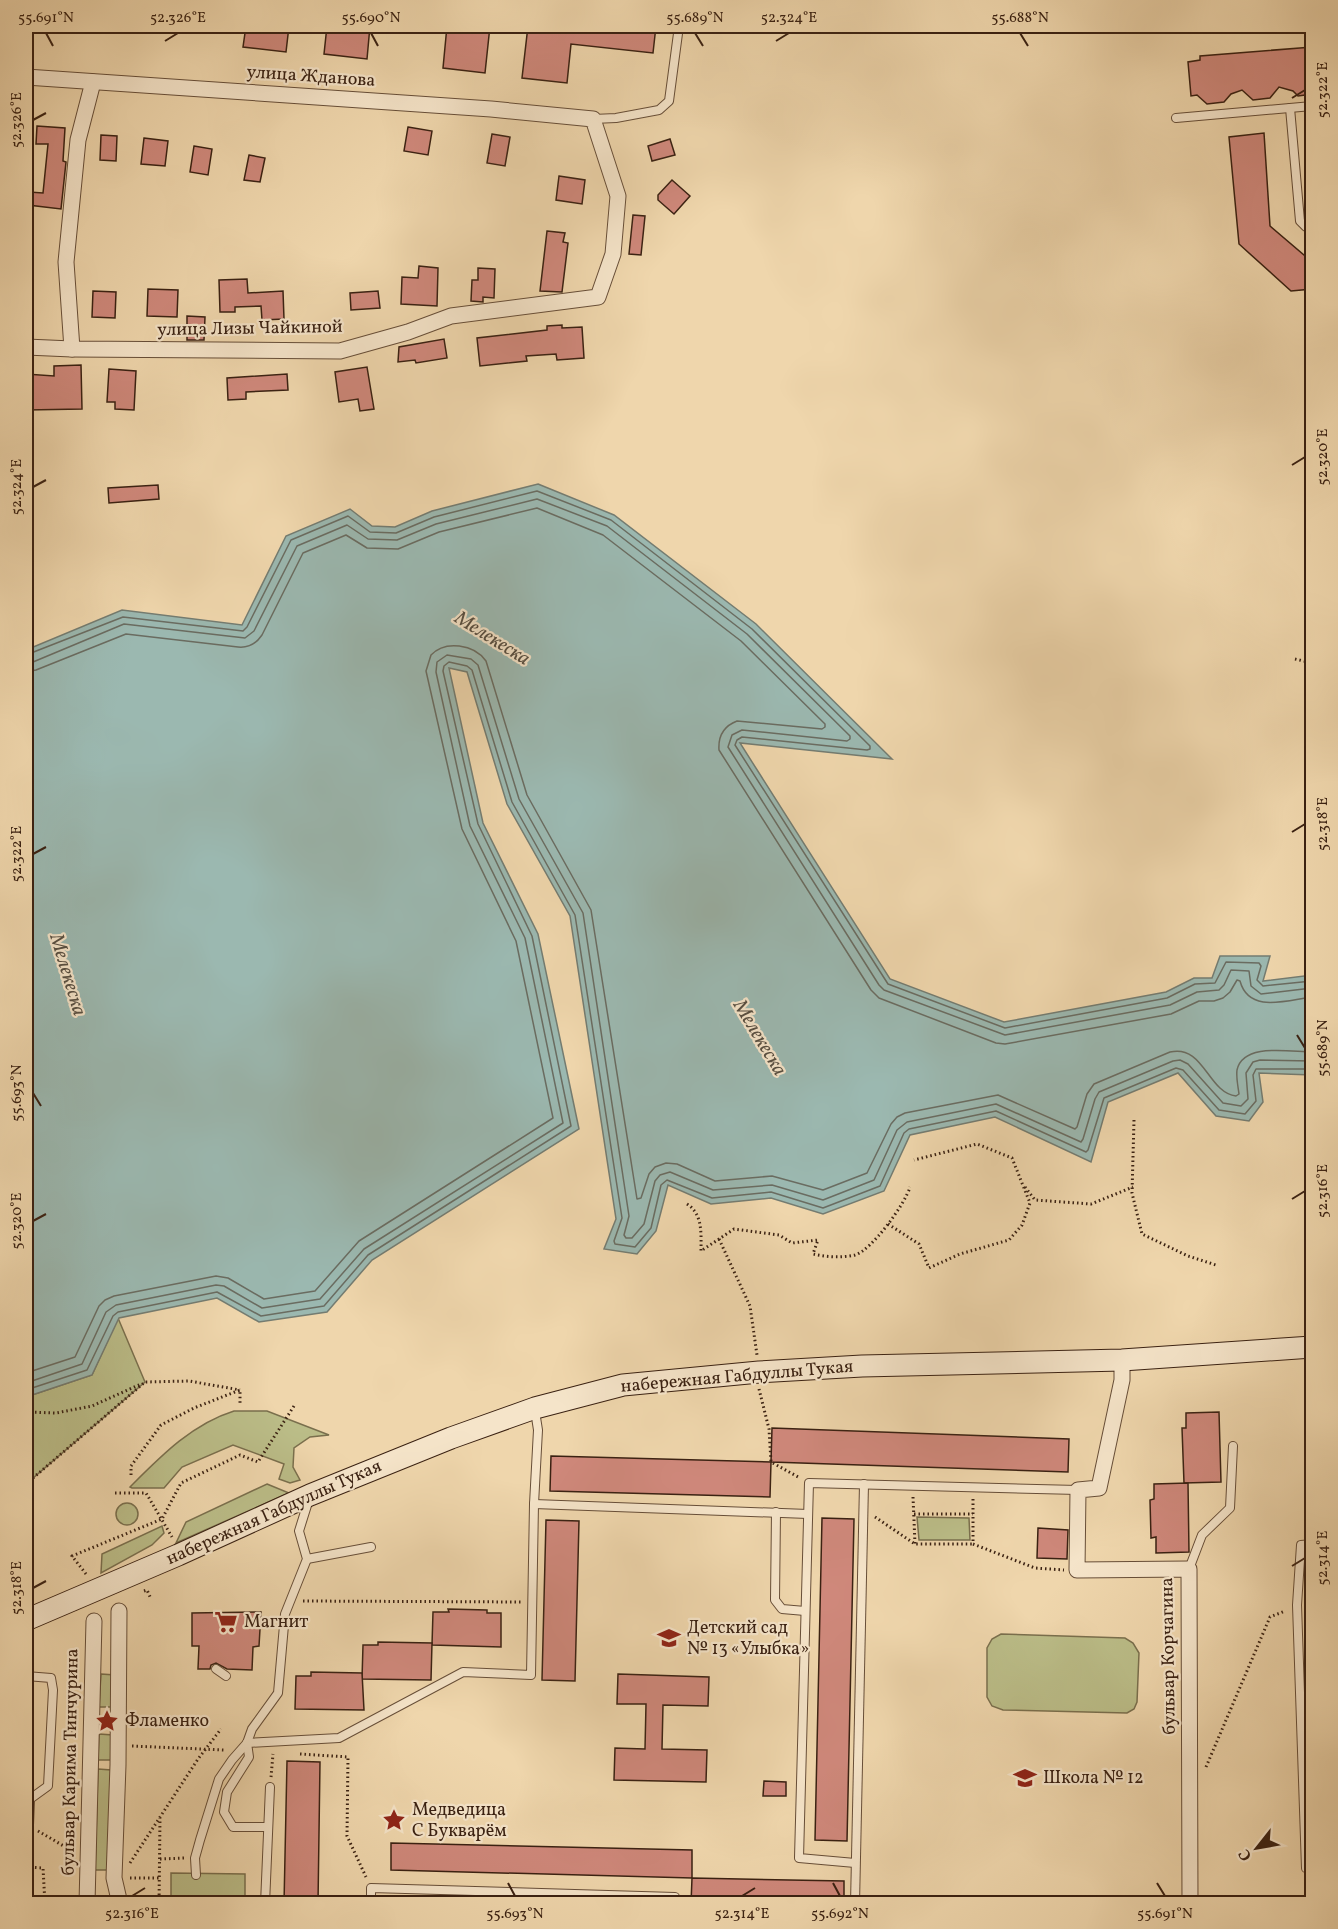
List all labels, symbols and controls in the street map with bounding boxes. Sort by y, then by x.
text: 55.691°N [18,8,74,29]
text: 52.326°E [150,8,206,29]
text: 55.690°N [341,8,401,29]
text: 55.689°N [666,8,724,29]
text: 52.324°E [761,8,817,29]
text: 55.688°N [991,8,1049,29]
street label: улица Жданова [246,60,376,94]
text: 52.322°E [1313,62,1334,118]
text: 52.326°E [7,92,28,148]
street label: улица Лизы Чайкиной [157,315,343,343]
text: 52.320°E [1313,428,1334,486]
text: 52.324°E [7,459,28,515]
water label: Мелекеска [448,604,535,673]
text: 52.318°E [1313,797,1334,851]
text: 52.322°E [7,826,28,882]
water label: Мелекеска [41,930,93,1019]
water label: Мелекеска [725,994,793,1081]
text: 55.689°N [1313,1019,1334,1077]
text: 55.693°N [7,1064,28,1122]
text: 52.316°E [1313,1164,1334,1218]
text: 52.320°E [7,1192,28,1250]
street label: набережная Габдуллы Тукая [620,1354,854,1400]
street label: набережная Габдуллы Тукая [162,1454,386,1572]
text: 52.314°E [1313,1531,1334,1585]
text: 52.318°E [7,1561,28,1615]
street label: бульвар Корчагина [1155,1577,1183,1735]
supermarket icon: Магнит [213,1609,239,1635]
place label: Магнит [244,1610,308,1635]
place label: Детский сад № 13 «Улыбка» [687,1616,809,1662]
school or university icon: Детский сад № 13 «Улыбка» [656,1625,682,1651]
street label: бульвар Карима Тинчурина [57,1648,85,1876]
place icon: Фламенко [94,1708,120,1734]
place label: Фламенко [125,1709,209,1734]
school or university icon: Школа № 12 [1012,1765,1038,1791]
place label: Школа № 12 [1043,1766,1144,1791]
place label: Медведица С Букварём [412,1798,507,1844]
place icon: Медведица С Букварём [381,1807,407,1833]
north arrow [1227,1818,1287,1878]
text: С [1234,1845,1258,1865]
text: 52.316°E [105,1904,159,1925]
text: 55.693°N [486,1904,544,1925]
text: 52.314°E [715,1904,769,1925]
text: 55.692°N [811,1904,869,1925]
text: 55.691°N [1137,1904,1193,1925]

